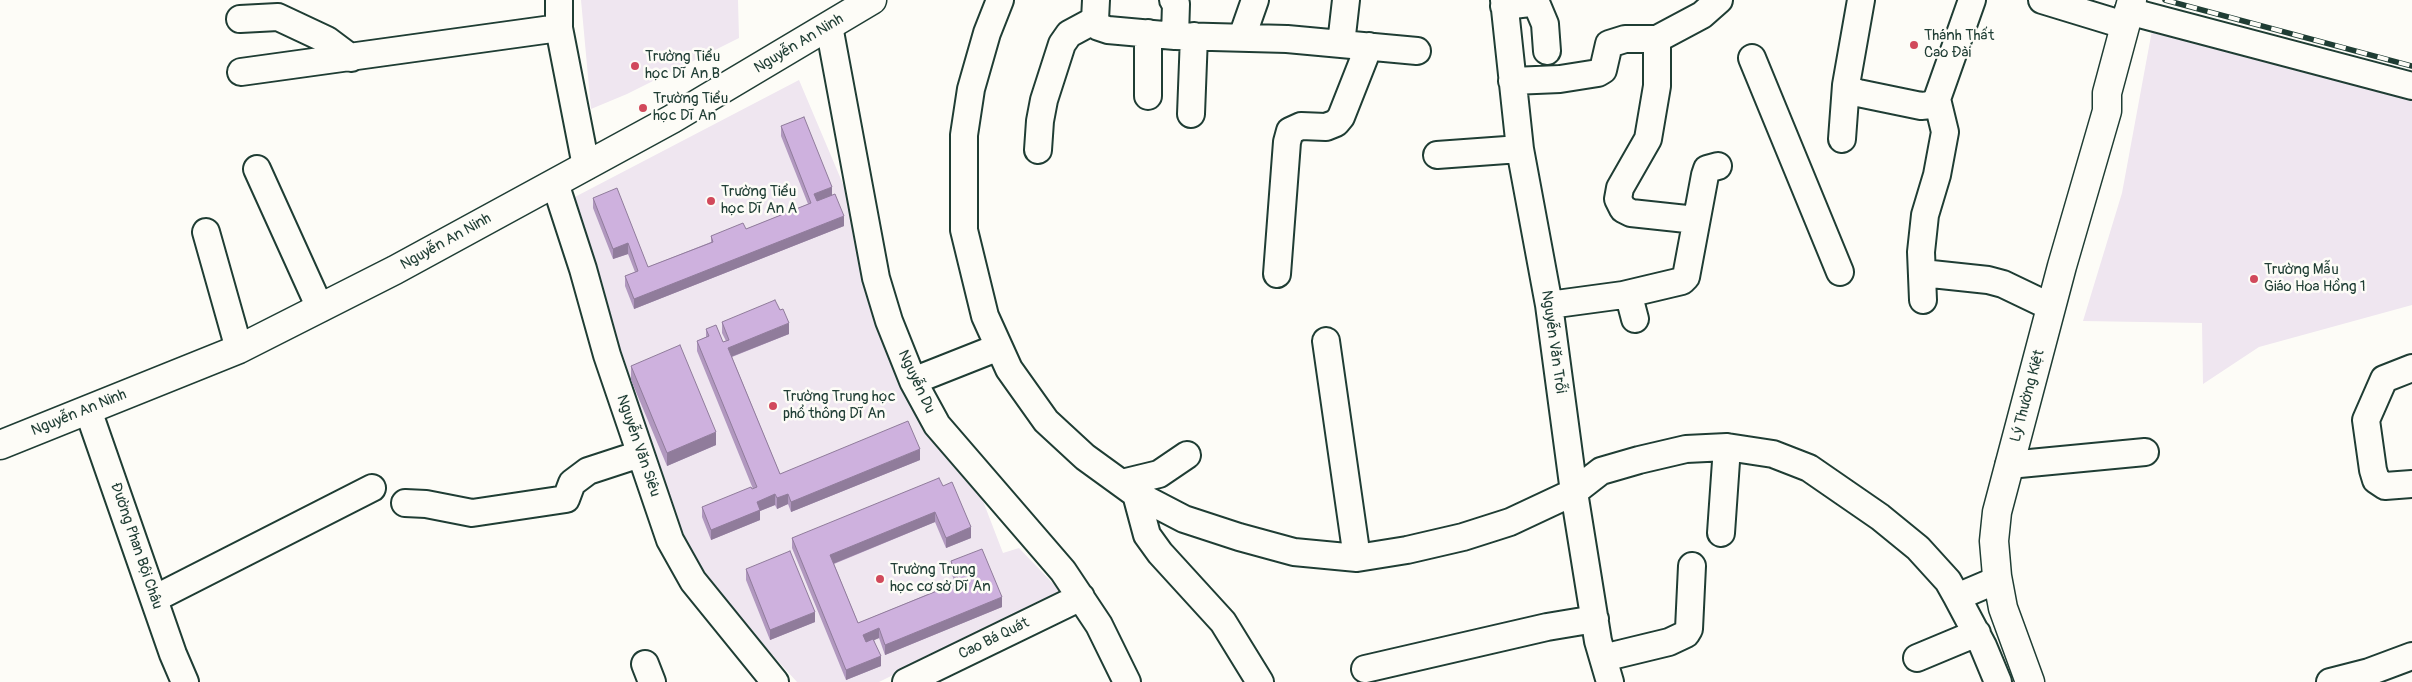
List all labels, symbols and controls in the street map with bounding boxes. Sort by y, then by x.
street label: Nguyễn An Ninh [751,10,847,78]
place label: Thánh Thất Cao Đài [1924,27,1994,62]
marker: Thánh Thất Cao Đài [1908,39,1920,51]
place label: Trường Tiểu học Dĩ An B [645,48,720,83]
marker: Trường Tiểu học Dĩ An B [629,60,641,72]
place label: Trường Tiểu học Dĩ An [653,90,728,125]
marker: Trường Tiểu học Dĩ An [637,102,649,114]
place label: Trường Tiểu học Dĩ An A [721,183,797,218]
marker: Trường Tiểu học Dĩ An A [705,195,717,207]
street label: Nguyễn An Ninh [397,210,495,274]
place label: Trường Mẫu Giáo Hoa Hồng 1 [2264,261,2366,296]
marker: Trường Mẫu Giáo Hoa Hồng 1 [2248,273,2260,285]
street label: Nguyễn Văn Trỗi [1537,289,1569,395]
street label: Nguyễn Du [893,347,939,417]
street label: Lý Thường Kiệt [2007,348,2049,444]
street label: Nguyễn An Ninh [29,386,129,440]
place label: Trường Trung học phổ thông Dĩ An [783,388,895,423]
street label: Nguyễn Văn Siêu [612,393,664,499]
marker: Trường Trung học phổ thông Dĩ An [767,400,779,412]
street label: Đường Phan Bội Châu [106,480,166,612]
place label: Trường Trung học cơ sở Dĩ An [890,561,991,596]
marker: Trường Trung học cơ sở Dĩ An [874,573,886,585]
street label: Cao Bá Quát [956,614,1032,664]

